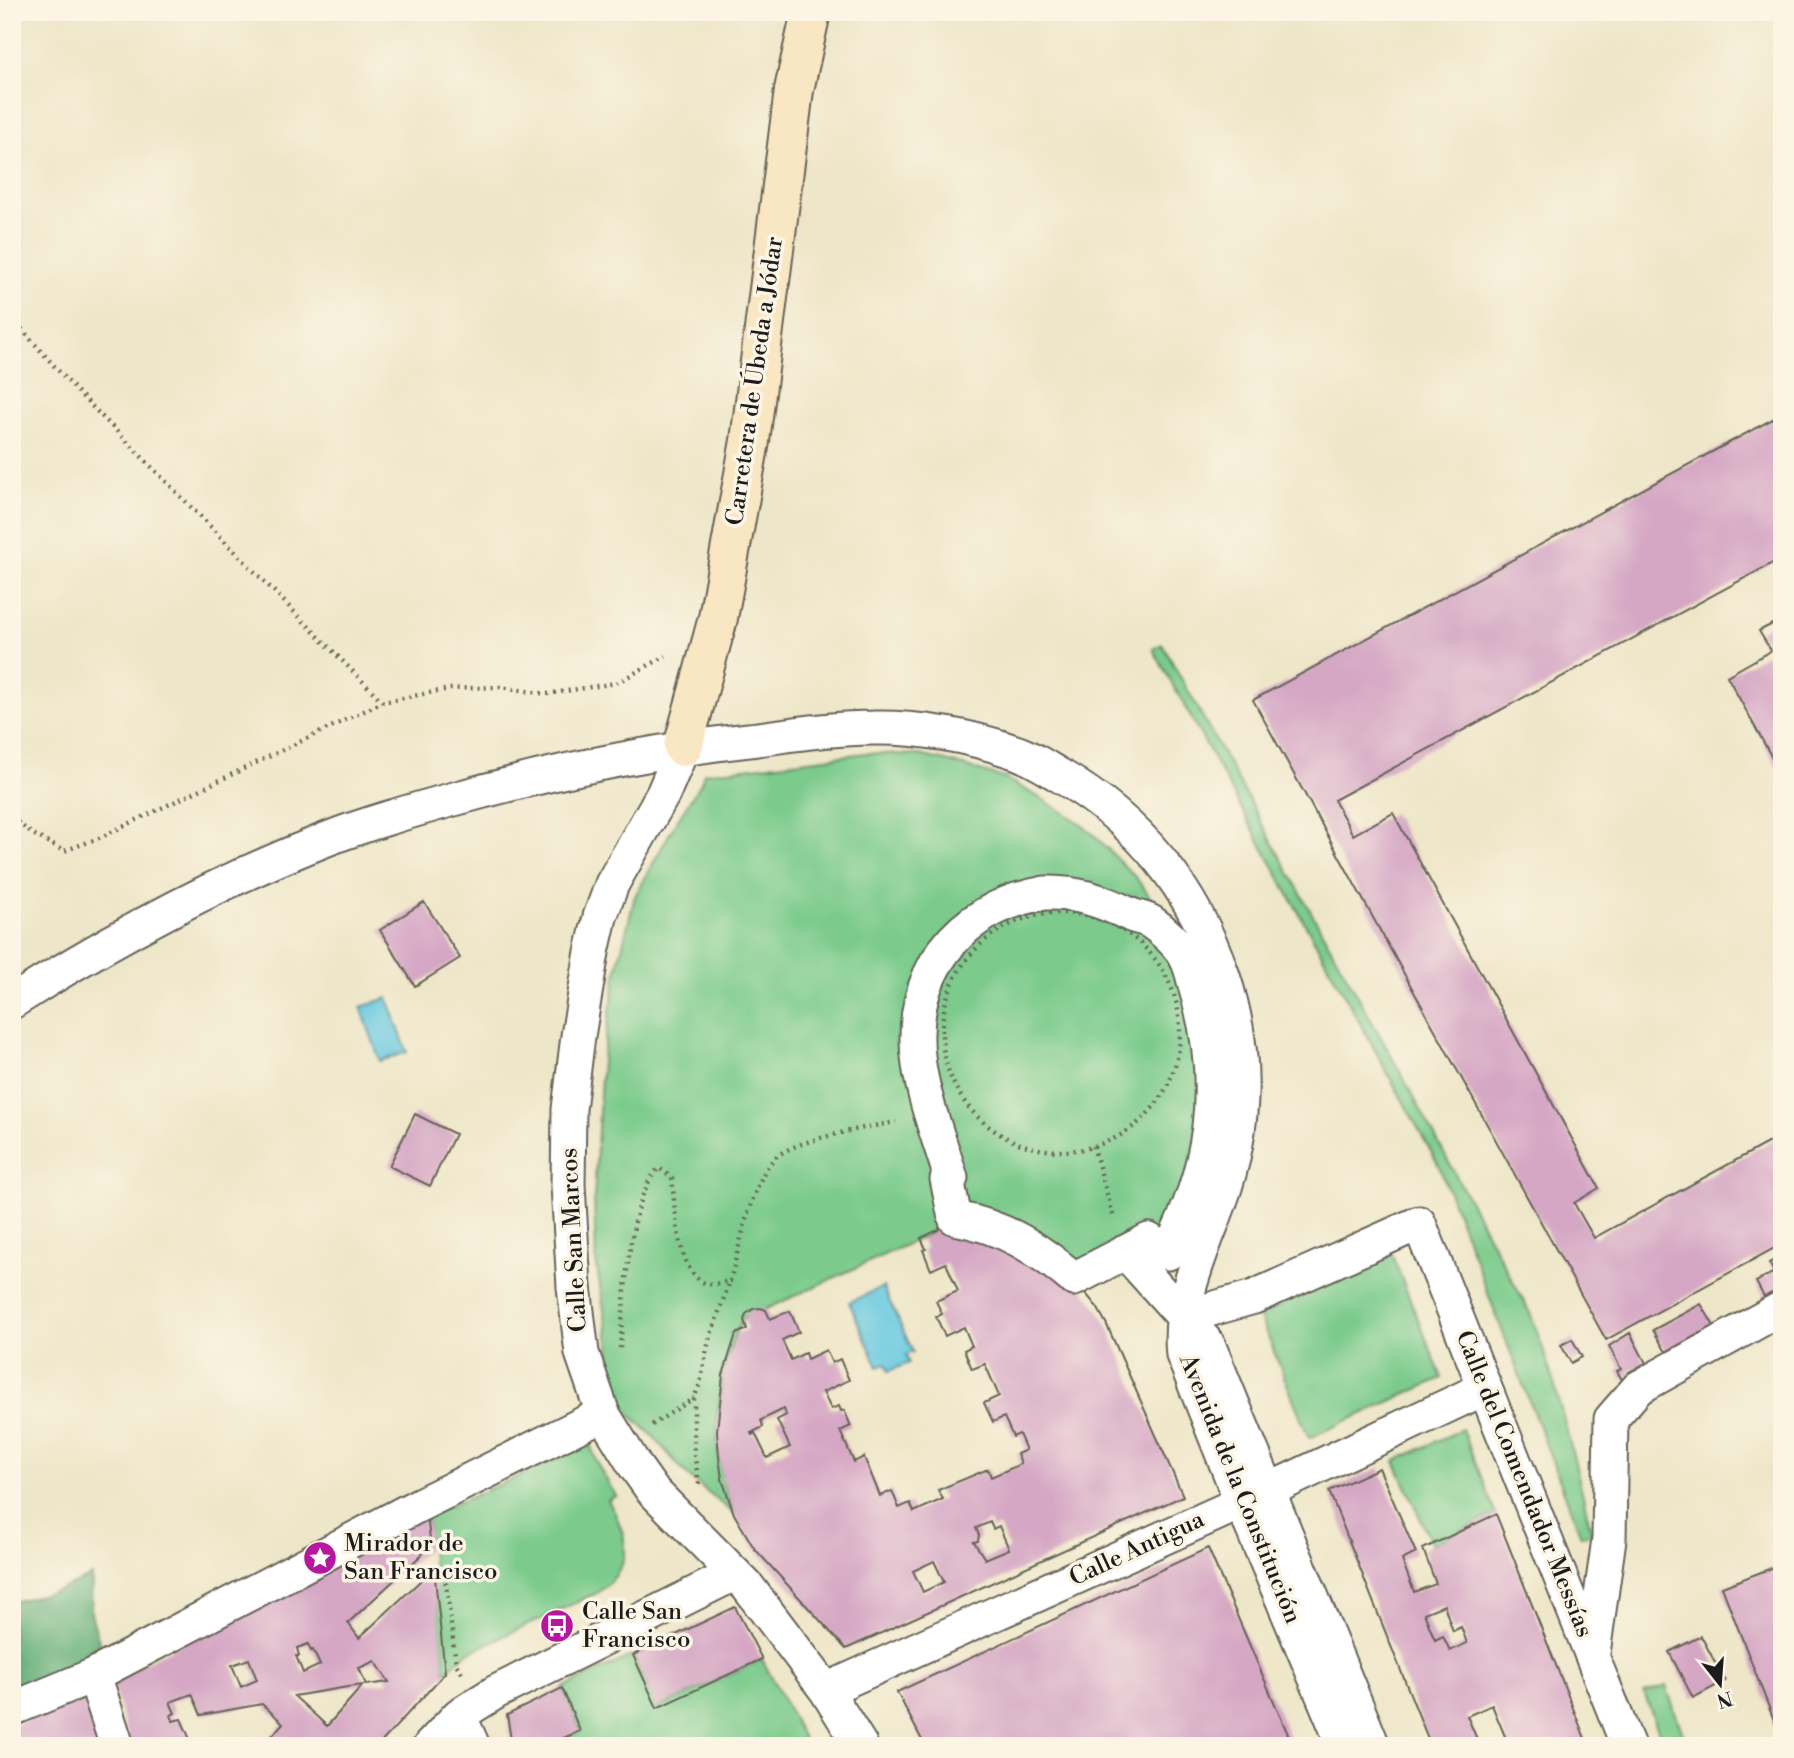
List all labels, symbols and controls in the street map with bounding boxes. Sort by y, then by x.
street label: Carretera de Úbeda a Jódar [718,234,790,527]
street label: Calle San Marcos [554,1147,594,1333]
street label: Calle del Comendador Messías [1449,1326,1599,1642]
street label: Avenida de la Constitución [1172,1349,1308,1628]
street label: Calle Antigua [1065,1504,1210,1593]
place label: Mirador de San Francisco [344,1529,498,1587]
place icon: Mirador de San Francisco [301,1539,339,1577]
place label: Calle San Francisco [582,1597,690,1655]
bus stop icon: Calle San Francisco [538,1607,576,1645]
north arrow [1686,1650,1756,1720]
text: N [1714,1686,1735,1713]

